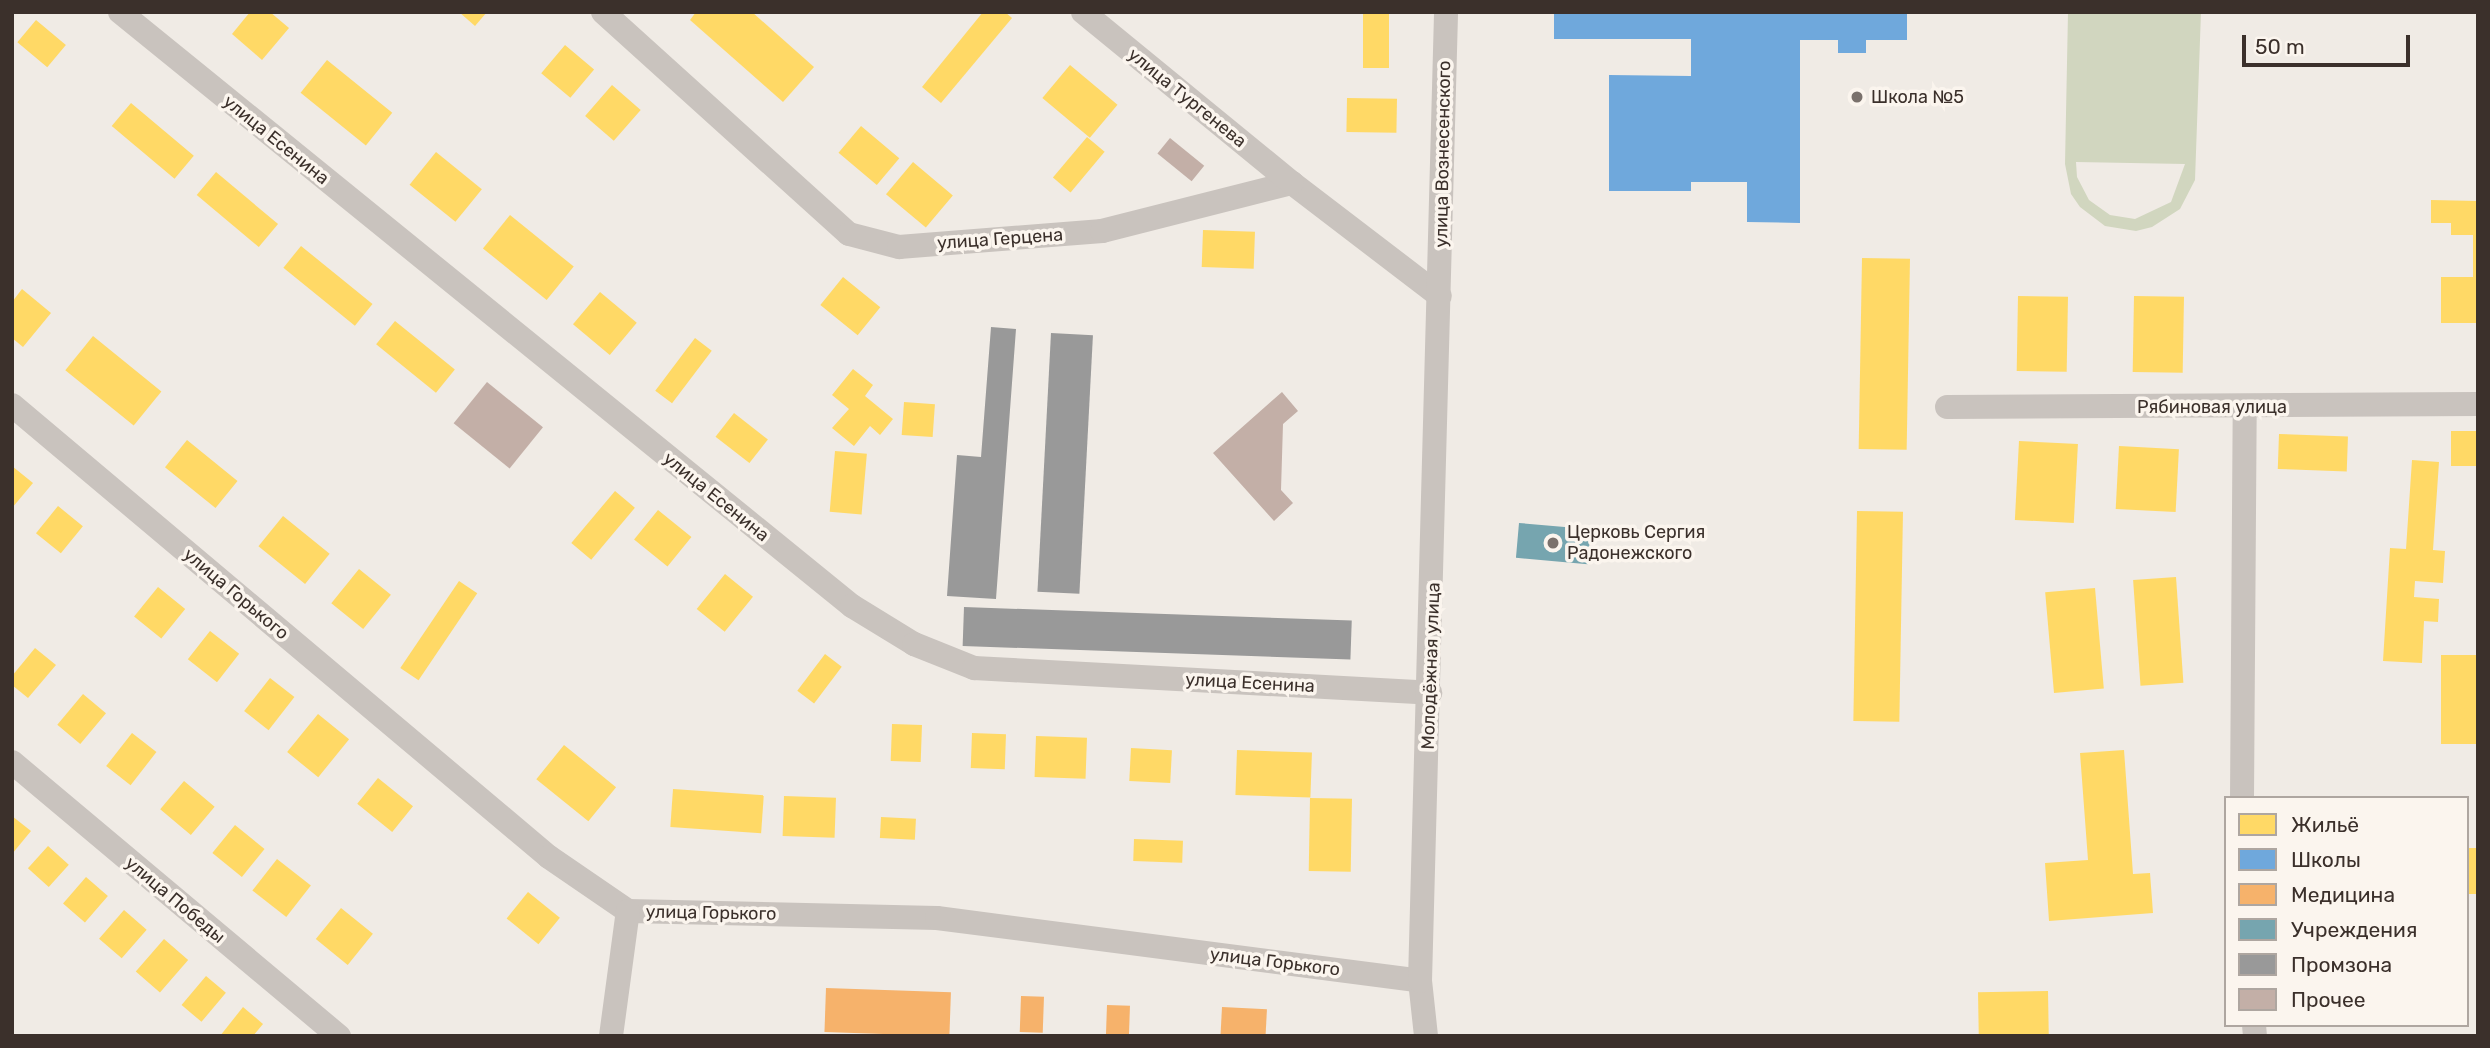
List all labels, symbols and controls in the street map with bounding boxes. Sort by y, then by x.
scale bar [2245,21,2413,65]
text: 50 m [2255,34,2305,59]
street label: улица Тургенева [1124,44,1250,152]
street label: улица Вознесенского [1431,60,1455,248]
place label: Школа №5 [1871,86,1964,108]
marker: Школа №5 [1849,89,1865,105]
street label: улица Есенина [219,91,333,189]
street label: улица Герцена [936,224,1064,254]
street label: Рябиновая улица [2137,396,2287,418]
street label: улица Есенина [659,448,773,546]
place label: Церковь Сергия Радонежского [1567,522,1705,564]
marker: Церковь Сергия Радонежского [1545,535,1561,551]
street label: улица Горького [179,544,293,644]
street label: Молодёжная улица [1417,582,1445,750]
street label: улица Есенина [1185,669,1315,697]
legend [2224,796,2469,1027]
text: Жильё [2291,812,2359,837]
text: Школы [2291,847,2361,872]
street label: улица Победы [121,852,229,948]
text: Медицина [2291,882,2395,907]
street label: улица Горького [645,901,777,925]
text: Учреждения [2291,917,2417,942]
street label: улица Горького [1209,943,1341,981]
text: Промзона [2291,952,2392,977]
text: Прочее [2291,987,2366,1012]

